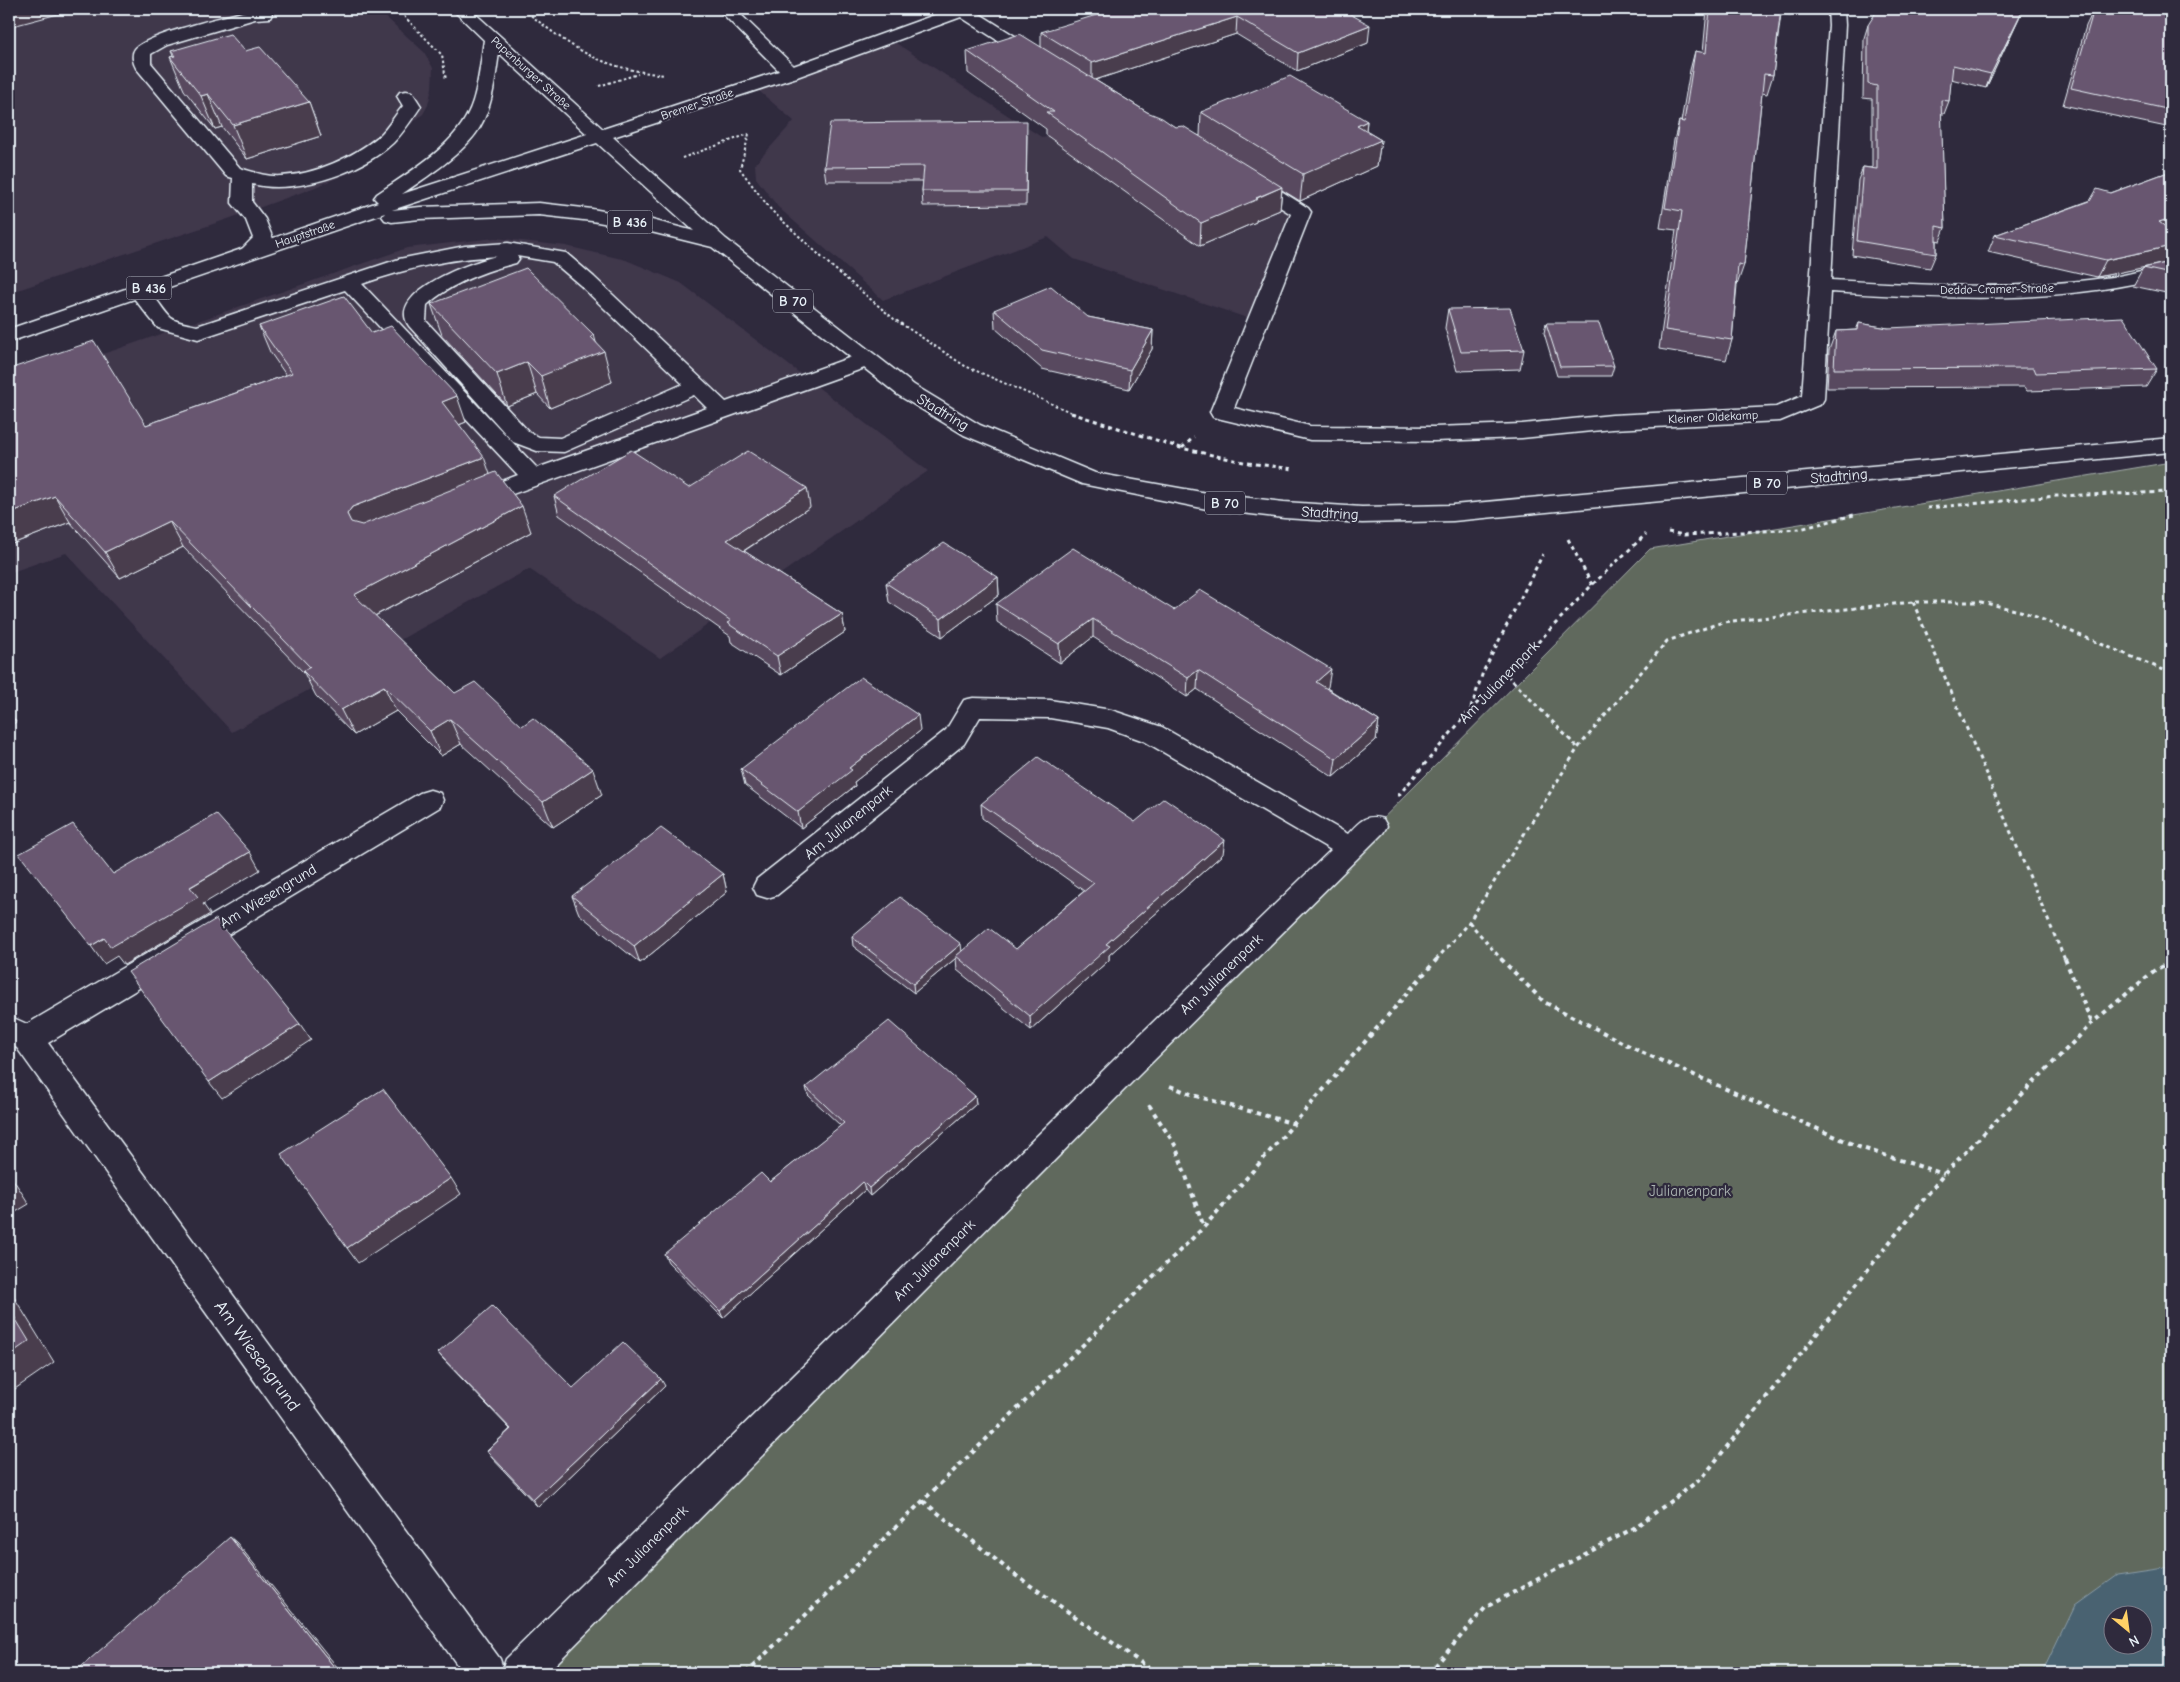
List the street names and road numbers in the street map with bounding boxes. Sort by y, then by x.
street label: Papenburger Straße [488,33,574,113]
street label: Bremer Straße [659,85,735,123]
road number: B 436 [608,210,652,233]
street label: Hauptstraße [273,217,337,251]
road number: B 436 [126,276,172,300]
street label: Deddo-Cramer-Straße [1940,281,2054,297]
road number: B 70 [773,290,813,312]
street label: Stadtring [914,389,972,435]
street label: Kleiner Oldekamp [1668,408,1758,426]
street label: Stadtring [1809,465,1869,487]
road number: B 70 [1747,472,1787,494]
road number: B 70 [1205,492,1245,514]
street label: Stadtring [1301,503,1359,523]
street label: Am Julianenpark [1455,636,1544,727]
street label: Am Julianenpark [800,781,896,863]
street label: Am Wiesengrund [216,860,320,932]
street label: Am Julianenpark [1176,929,1267,1018]
street label: Am Julianenpark [889,1215,979,1305]
street label: Am Wiesengrund [210,1296,304,1416]
street label: Am Julianenpark [602,1501,692,1591]

